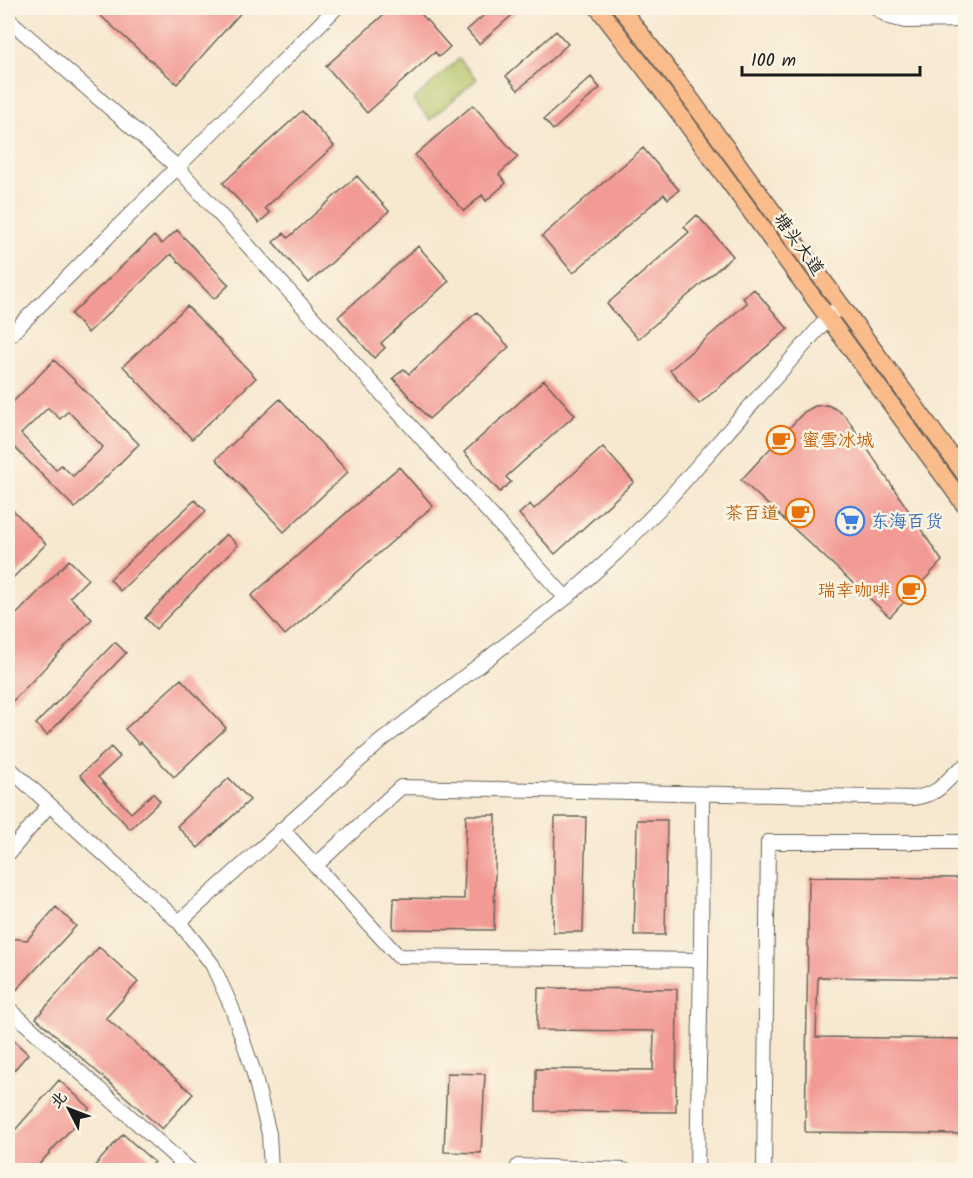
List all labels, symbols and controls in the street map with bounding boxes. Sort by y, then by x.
scale bar [742,39,920,77]
text: 100 m [751,47,796,76]
street label: 塘头大道 [765,207,831,283]
cafe icon: 蜜雪冰城 [765,424,797,456]
place label: 蜜雪冰城 [802,427,874,456]
cafe icon: 茶百道 [784,497,816,529]
place label: 茶百道 [725,500,779,529]
supermarket icon: 东海百货 [834,505,866,537]
place label: 东海百货 [871,508,943,537]
cafe icon: 瑞幸咖啡 [895,574,927,606]
place label: 瑞幸咖啡 [818,577,890,606]
north arrow [39,1079,99,1139]
text: 北 [44,1086,74,1114]

